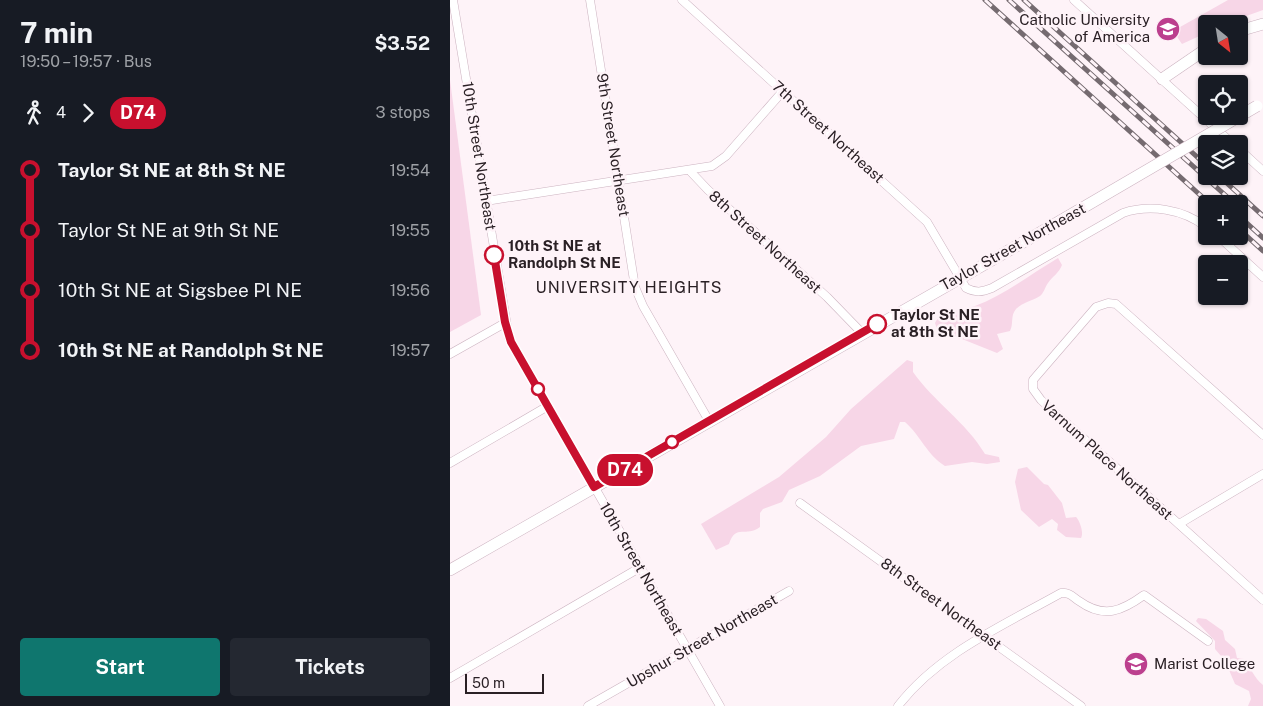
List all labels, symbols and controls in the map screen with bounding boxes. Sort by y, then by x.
place label: Catholic University of America [1019,11,1150,45]
north arrow [1198,15,1248,65]
map controls [1198,15,1248,305]
text: 7 min [20,16,93,49]
school or university icon: Catholic University of America [1155,16,1181,42]
text: $3.52 [374,32,430,54]
text: 19:50 – 19:57 · Bus [20,52,152,71]
street label: 9th Street Northeast [594,72,633,218]
button: locate [1198,75,1248,125]
street label: 7th Street Northeast [769,77,888,186]
street label: 10th Street Northeast [459,80,500,232]
icon: walk [20,99,48,127]
icon: forward [74,99,102,127]
text: D74 [120,102,156,123]
text: 4 [56,103,66,122]
text: 3 stops [375,103,430,122]
button: layers [1198,135,1248,185]
text: Taylor St NE at 8th St NE [58,159,285,181]
text: 19:54 [390,161,430,180]
street label: 8th Street Northeast [706,187,825,297]
button: + [1198,195,1248,245]
street label: Taylor Street Northeast [937,199,1088,294]
text: Taylor St NE at 9th St NE [58,219,279,241]
text: 19:55 [389,221,430,240]
place label: 10th St NE at Randolph St NE [508,237,621,271]
marker: 10th St NE at Randolph St NE [484,245,504,265]
button: − [1198,255,1248,305]
district label: UNIVERSITY HEIGHTS [536,278,722,297]
text: 10th St NE at Sigsbee Pl NE [58,279,302,301]
text: 19:56 [390,281,430,300]
place label: Taylor St NE at 8th St NE [891,306,980,340]
marker: Taylor St NE at 8th St NE [867,314,887,334]
text: 10th St NE at Randolph St NE [58,339,324,361]
text: 19:57 [390,341,430,360]
unlabelled marker [531,382,545,396]
street label: Varnum Place Northeast [1039,396,1176,523]
unlabelled marker [665,435,679,449]
line badge: D74 [596,454,654,486]
text: D74 [607,459,643,480]
street label: 10th Street Northeast [596,499,687,638]
street label: 8th Street Northeast [878,554,1005,653]
street label: Upshur Street Northeast [623,590,780,691]
button: Start [20,638,220,696]
button: Tickets [230,638,430,696]
school or university icon: Marist College [1123,651,1149,677]
place label: Marist College [1154,655,1255,672]
scale bar [465,671,544,694]
text: 50 m [472,675,505,691]

